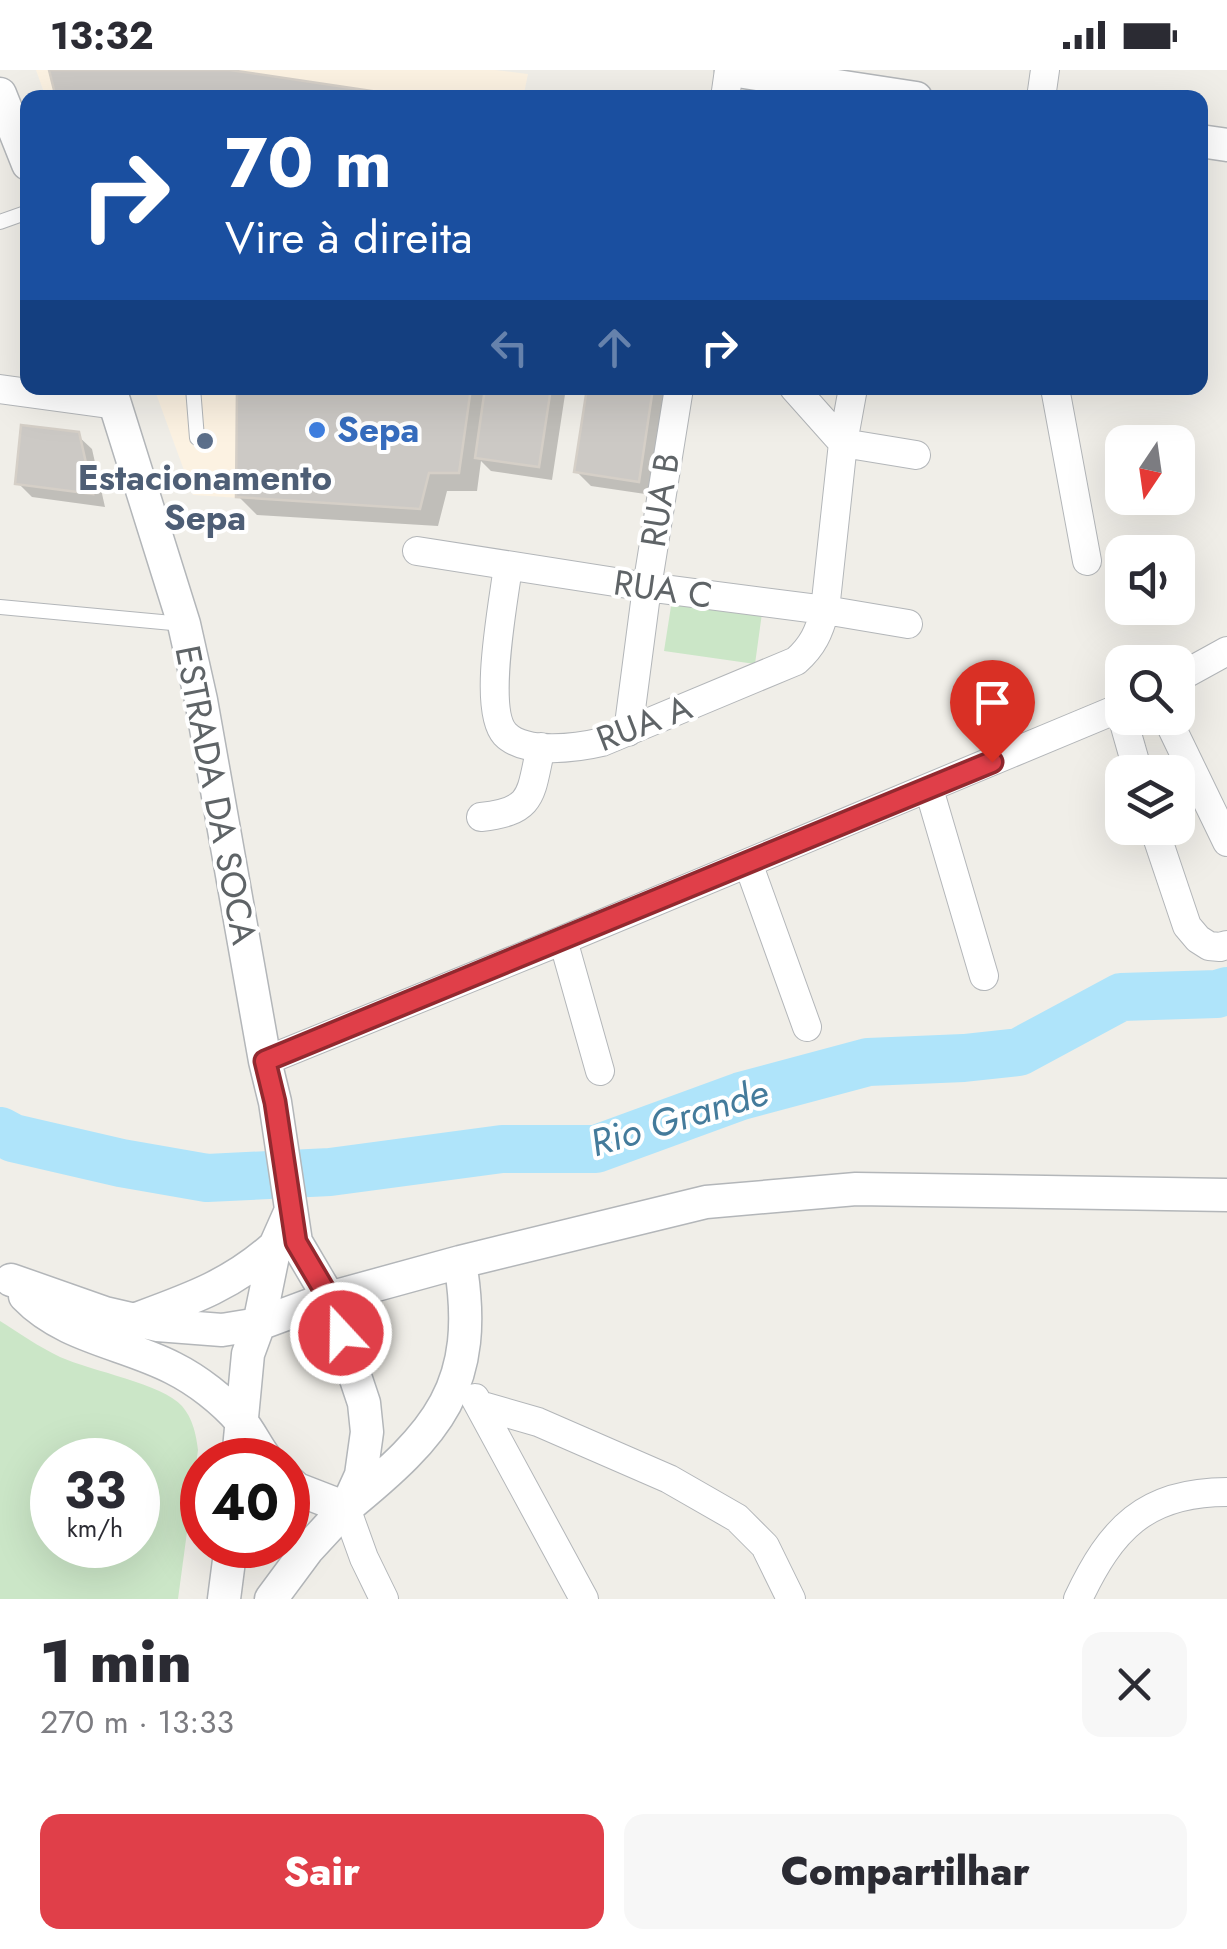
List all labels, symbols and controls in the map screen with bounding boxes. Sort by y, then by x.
text: 13:32 [50,8,154,63]
text: 70 m [225,112,392,213]
icon: right [60,130,190,260]
text: Vire à direita [225,205,473,270]
icon: left [482,320,537,375]
icon: ahead [587,320,642,375]
icon: right [692,320,747,375]
place label: Sepa [337,405,419,455]
marker: Sepa [306,419,328,441]
north arrow [1105,425,1195,515]
map controls [1105,425,1195,845]
marker: Estacionamento Sepa [194,430,216,452]
street label: RUA B [628,449,692,551]
place label: Estacionamento Sepa [78,453,332,543]
button: sound [1105,535,1195,625]
street label: RUA C [610,557,716,621]
street label: ESTRADA DA SOCA [163,641,269,949]
button: search [1105,645,1195,735]
pin [950,660,1035,763]
icon: arrive [965,675,1020,730]
street label: RUA A [589,682,699,764]
button: layers [1105,755,1195,845]
water label: Rio Grande [583,1064,775,1170]
position arrow [289,1281,393,1385]
speed limit sign: 40 [180,1438,310,1568]
text: 33 [64,1454,126,1527]
text: km/h [67,1510,123,1546]
text: 1 min [40,1618,192,1705]
button: close [1082,1632,1187,1737]
text: 270 m · 13:33 [40,1699,234,1745]
button: Sair [40,1814,604,1929]
button: Compartilhar [624,1814,1187,1929]

